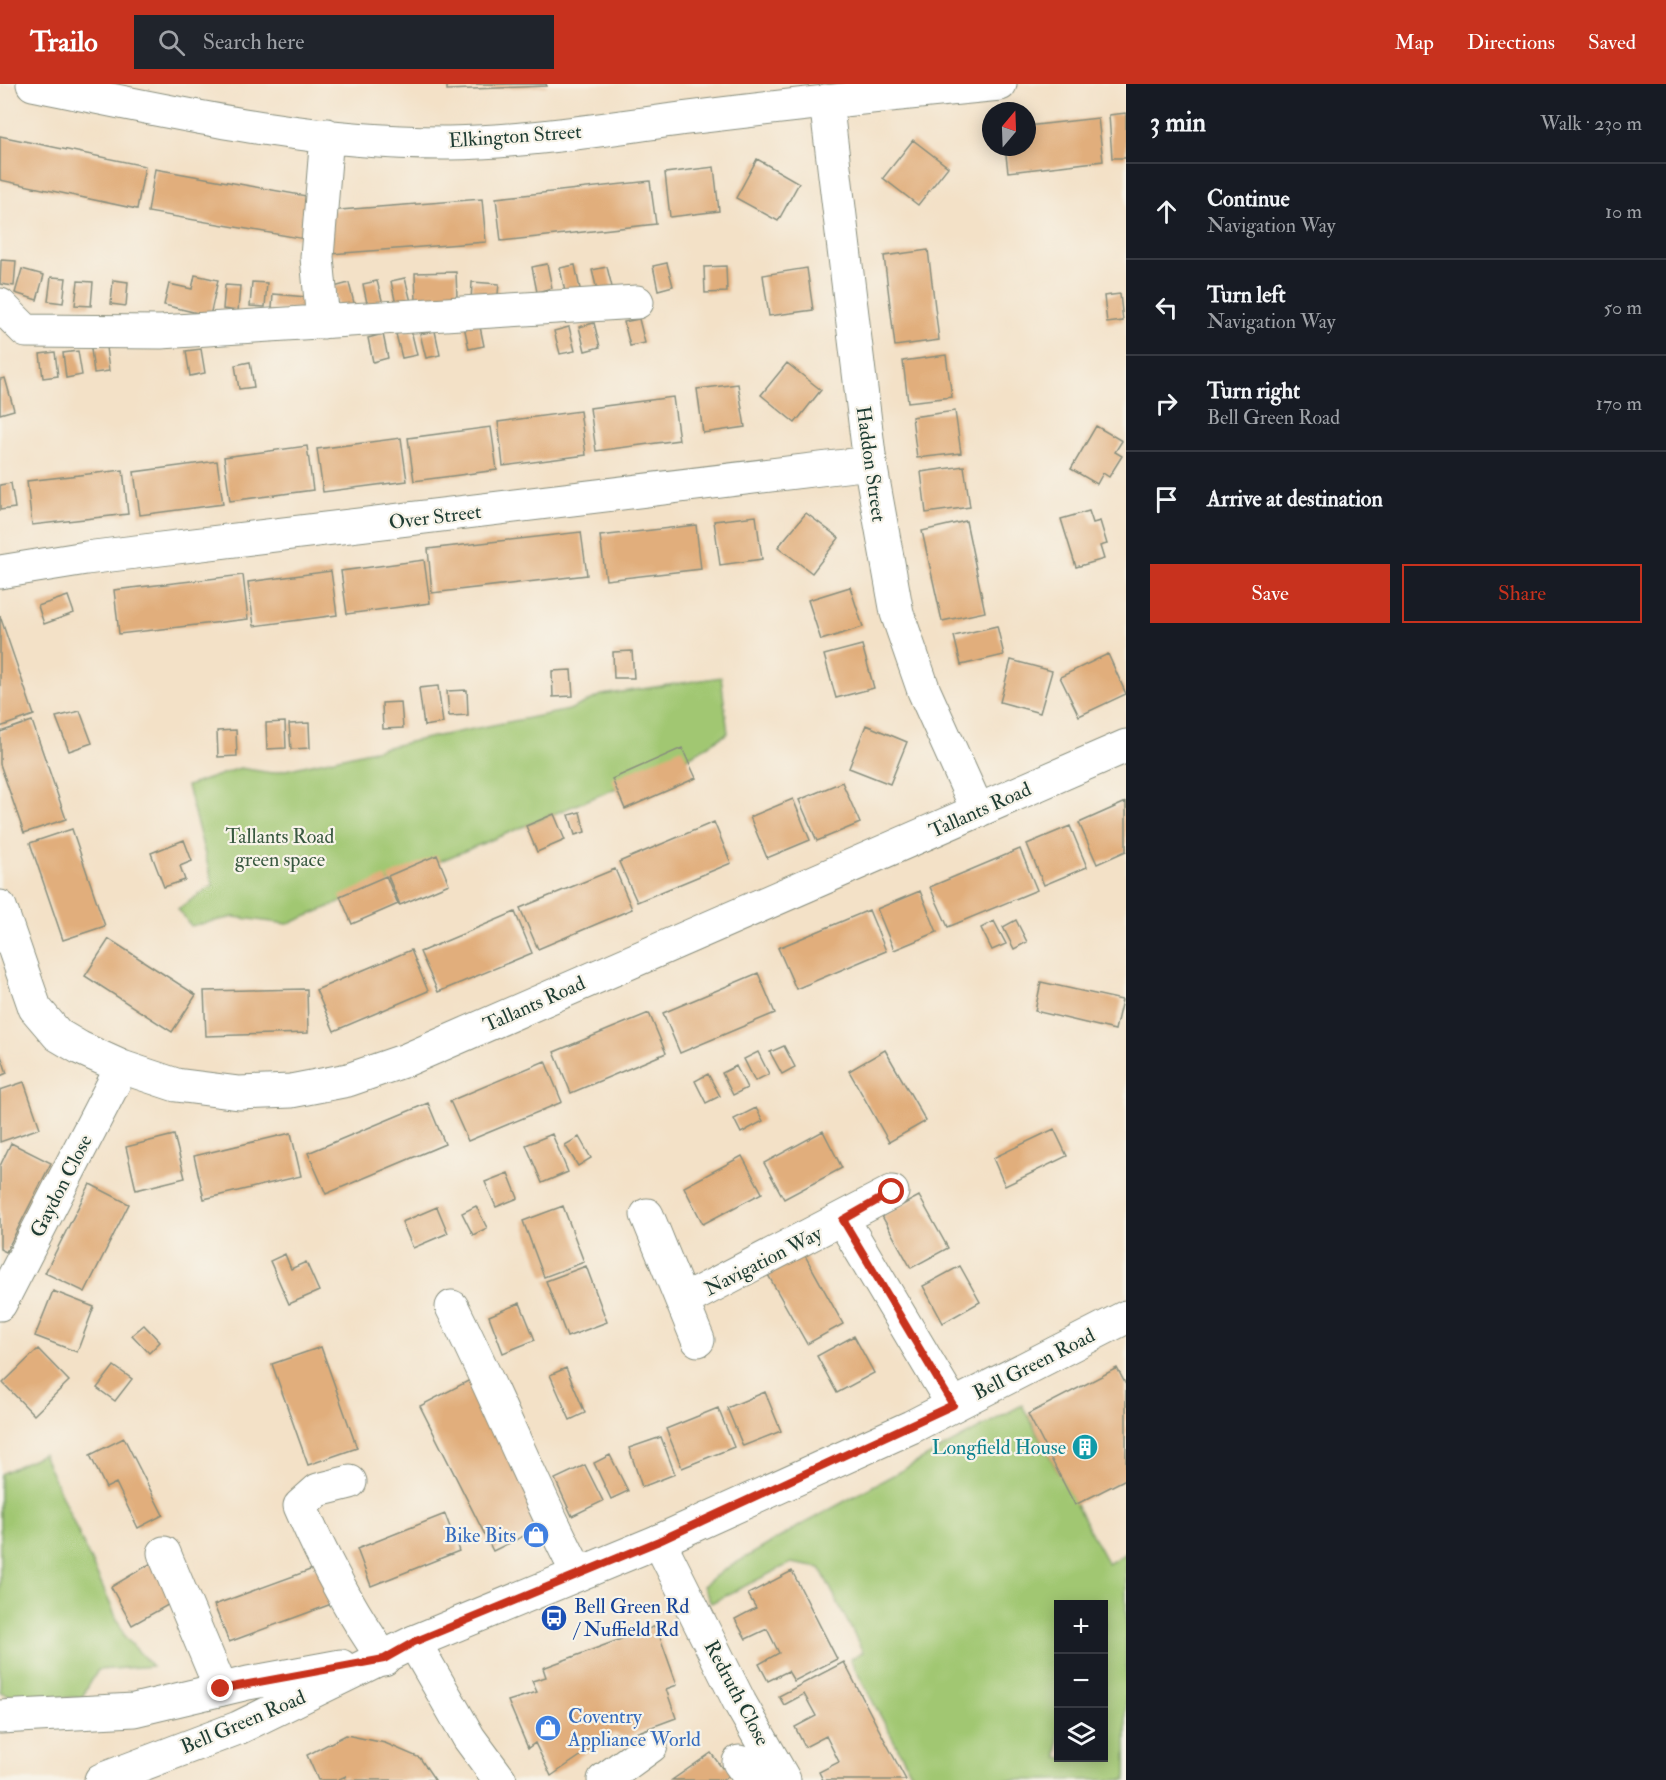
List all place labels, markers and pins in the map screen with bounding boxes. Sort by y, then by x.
building icon: Longfield House [1070,1432,1100,1462]
place label: Longfield House [932,1435,1066,1460]
shop icon: Bike Bits [521,1520,551,1550]
place label: Bike Bits [444,1523,516,1548]
place label: Bell Green Rd / Nuffield Rd [572,1594,690,1642]
bus stop icon: Bell Green Rd / Nuffield Rd [539,1603,569,1633]
place label: Coventry Appliance World [567,1704,701,1753]
shop icon: Coventry Appliance World [533,1713,563,1743]

